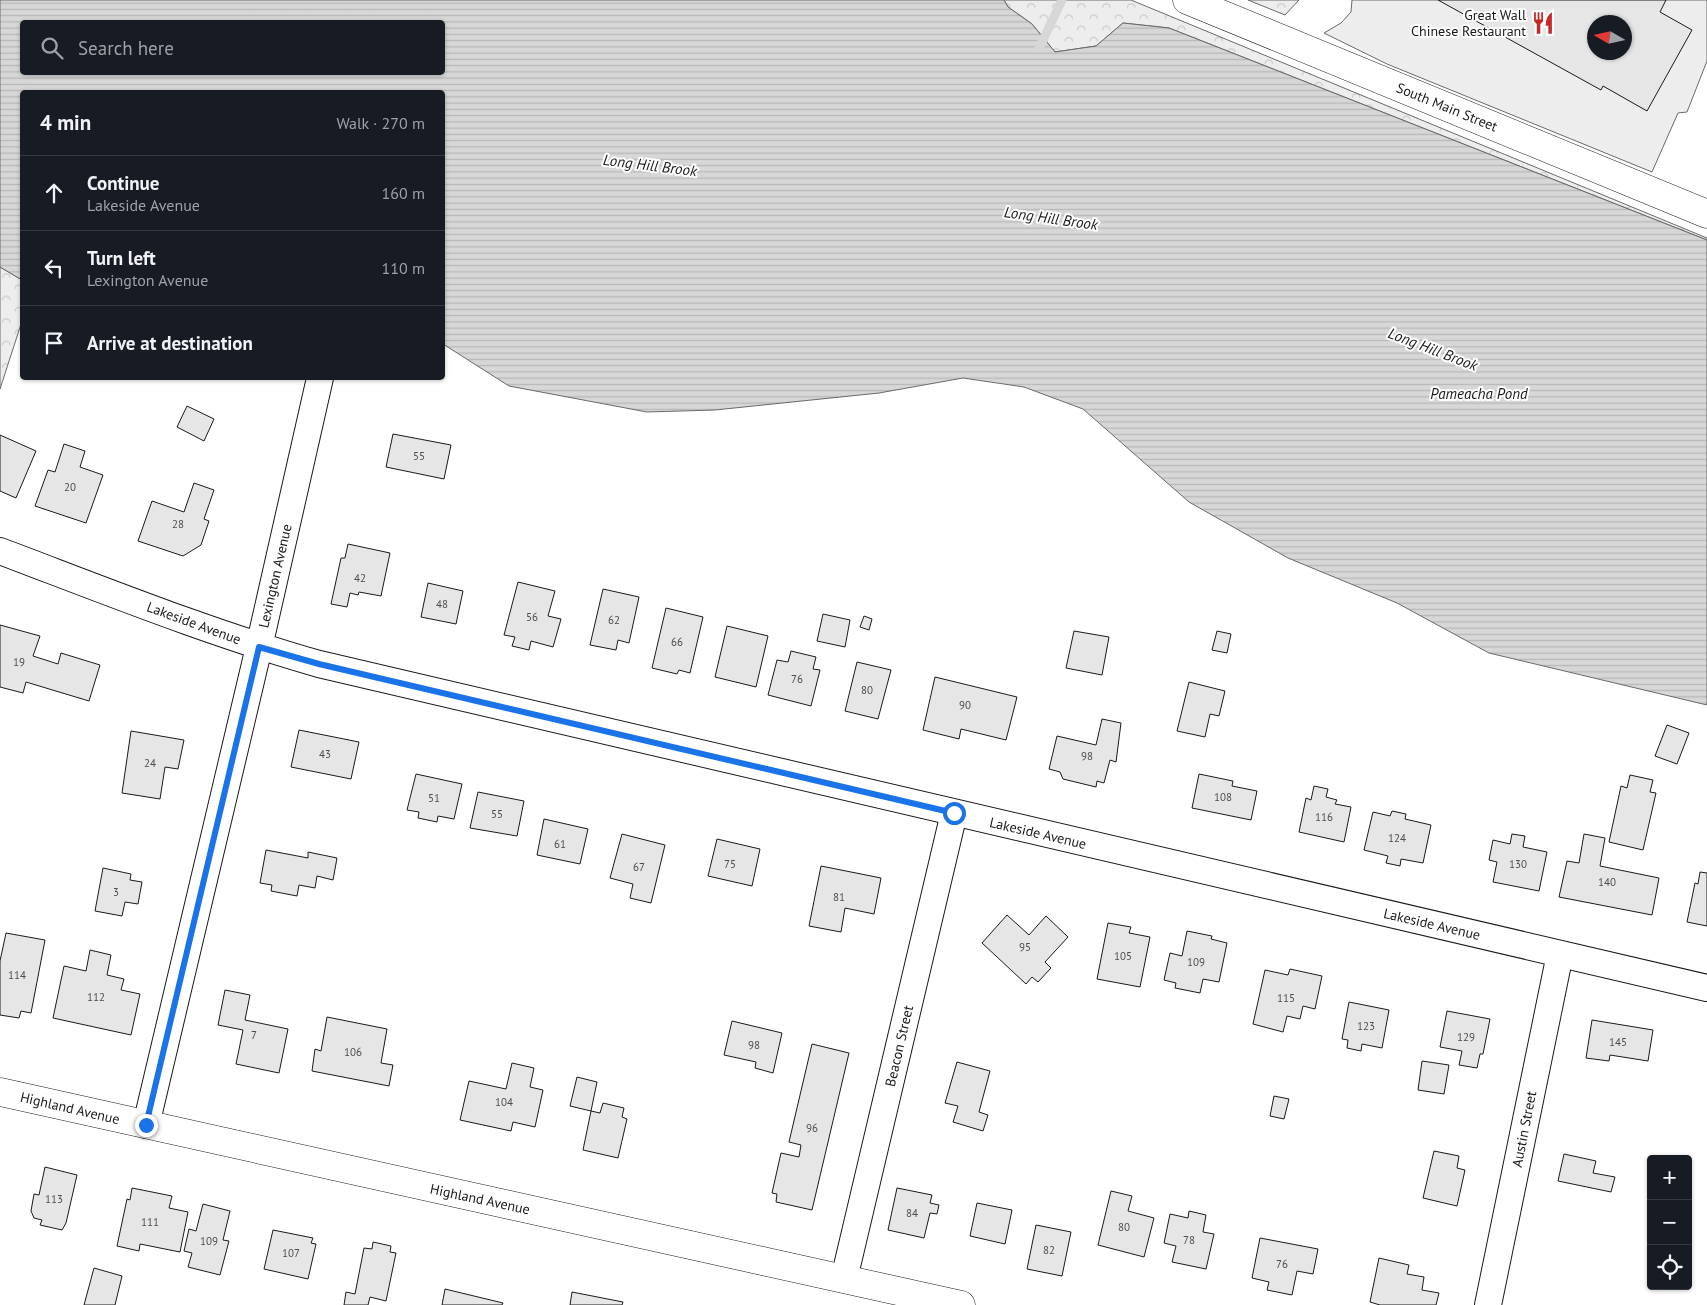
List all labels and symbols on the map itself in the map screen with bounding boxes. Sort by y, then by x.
place label: Great Wall Chinese Restaurant [1411,6,1526,40]
restaurant icon: Great Wall Chinese Restaurant [1530,10,1556,36]
north arrow [1587,15,1632,60]
street label: South Main Street [1394,79,1500,136]
water label: Long Hill Brook [602,150,699,180]
water label: Long Hill Brook [1003,202,1100,234]
water label: Long Hill Brook [1386,323,1482,375]
water label: Pameacha Pond [1430,384,1528,403]
house number: 55 [413,449,425,463]
house number: 20 [64,480,76,494]
house number: 28 [172,517,184,531]
street label: Lexington Avenue [254,522,296,630]
house number: 42 [354,571,366,585]
house number: 48 [436,597,448,611]
street label: Lakeside Avenue [144,598,244,648]
house number: 56 [526,610,538,624]
house number: 62 [608,613,620,627]
house number: 66 [671,635,683,649]
house number: 19 [13,655,25,669]
house number: 76 [791,672,803,686]
house number: 80 [861,683,873,697]
house number: 90 [959,698,971,712]
house number: 43 [319,747,331,761]
house number: 98 [1081,749,1093,763]
house number: 24 [144,756,156,770]
house number: 108 [1214,790,1232,804]
house number: 51 [428,791,440,805]
route start [943,802,966,825]
house number: 55 [491,807,503,821]
house number: 116 [1315,810,1333,824]
street label: Lakeside Avenue [988,813,1088,853]
house number: 124 [1388,831,1406,845]
house number: 61 [554,837,566,851]
house number: 75 [724,857,736,871]
house number: 130 [1509,857,1527,871]
house number: 67 [633,860,645,874]
house number: 140 [1598,875,1616,889]
house number: 3 [113,885,119,899]
house number: 81 [833,890,845,904]
street label: Lakeside Avenue [1382,904,1482,944]
house number: 95 [1019,940,1031,954]
house number: 105 [1114,949,1132,963]
house number: 109 [1187,955,1205,969]
house number: 114 [8,968,26,982]
house number: 112 [87,990,105,1004]
house number: 115 [1277,991,1295,1005]
street label: Beacon Street [881,1003,917,1088]
house number: 123 [1357,1019,1375,1033]
house number: 7 [251,1028,257,1042]
house number: 129 [1457,1030,1475,1044]
house number: 145 [1609,1035,1627,1049]
house number: 98 [748,1038,760,1052]
house number: 106 [344,1045,362,1059]
street label: Highland Avenue [18,1088,122,1128]
street label: Austin Street [1508,1089,1540,1169]
house number: 104 [495,1095,513,1109]
route end [135,1114,158,1137]
house number: 96 [806,1121,818,1135]
street label: Highland Avenue [428,1180,532,1218]
house number: 113 [45,1192,63,1206]
house number: 84 [906,1206,918,1220]
house number: 111 [141,1215,159,1229]
house number: 80 [1118,1220,1130,1234]
house number: 78 [1183,1233,1195,1247]
house number: 109 [200,1234,218,1248]
house number: 82 [1043,1243,1055,1257]
house number: 107 [282,1246,300,1260]
house number: 76 [1276,1257,1288,1271]

